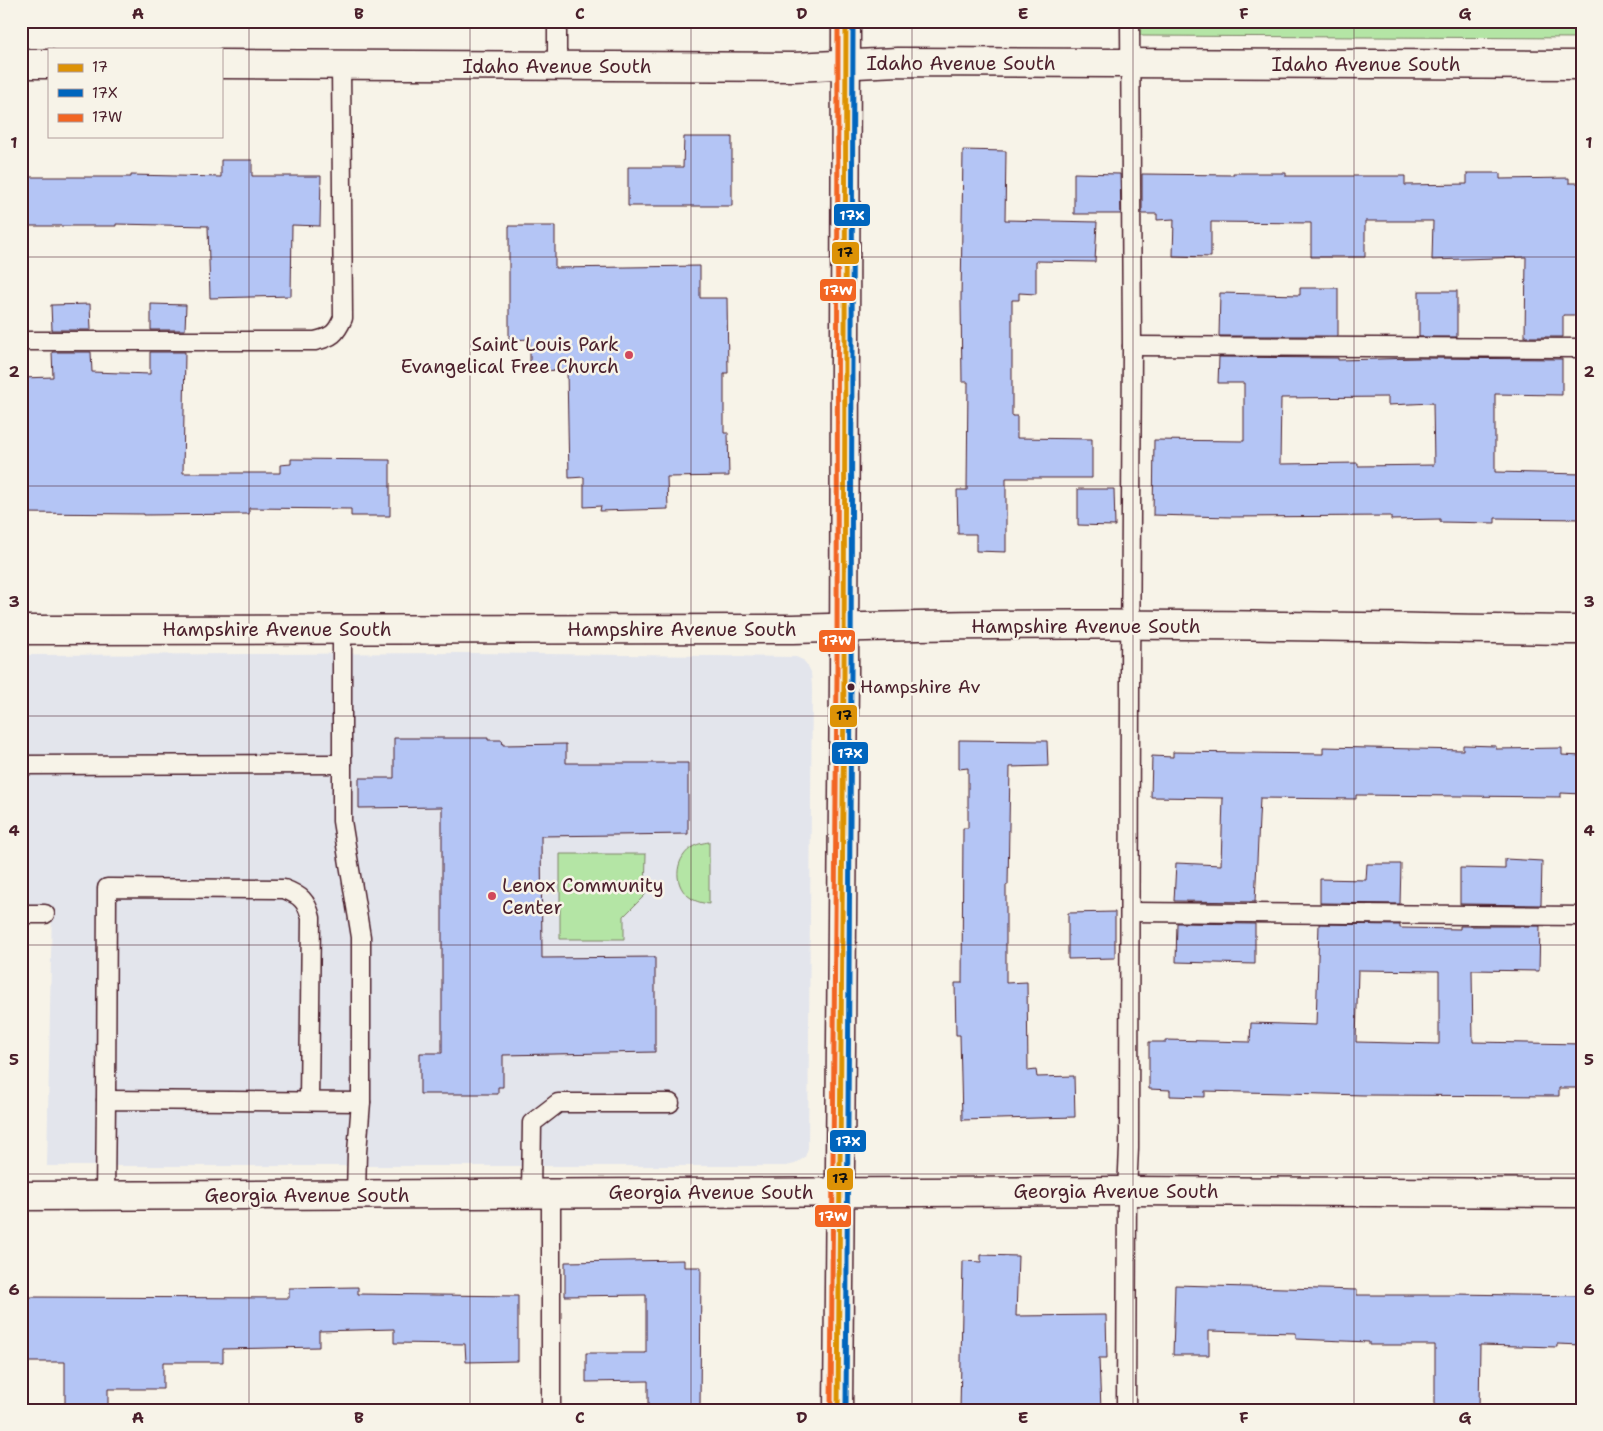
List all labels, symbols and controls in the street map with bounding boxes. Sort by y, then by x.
text: A [132,3,144,24]
text: B [354,3,364,24]
text: C [575,3,585,24]
text: D [796,3,808,24]
text: E [1018,3,1028,24]
text: F [1239,3,1249,24]
text: G [1459,3,1472,24]
legend [48,48,222,138]
street label: Idaho Avenue South [866,51,1056,76]
street label: Idaho Avenue South [1271,52,1461,77]
street label: Idaho Avenue South [462,54,652,79]
text: 17 [92,57,108,77]
text: 17X [92,83,118,103]
text: 17W [92,107,122,127]
text: 1 [10,132,18,153]
text: 1 [1585,132,1593,153]
line badge: 17X [833,203,871,227]
text: 17X [839,206,865,224]
line badge: 17 [831,241,860,265]
text: 17 [837,243,853,261]
line badge: 17W [819,278,857,302]
text: 17W [823,281,853,299]
place label: Saint Louis Park Evangelical Free Church [401,332,619,379]
marker: Saint Louis Park Evangelical Free Church [623,349,635,361]
text: 2 [8,361,20,382]
text: 2 [1583,361,1595,382]
text: 3 [8,591,20,612]
text: 3 [1583,591,1595,612]
street label: Hampshire Avenue South [971,614,1201,639]
street label: Hampshire Avenue South [162,617,392,642]
street label: Hampshire Avenue South [567,617,797,642]
line badge: 17W [818,629,856,653]
text: 17W [822,631,852,649]
place label: Hampshire Av [860,675,980,699]
marker: Hampshire Av [846,682,856,692]
line badge: 17 [829,704,858,728]
text: 17 [836,706,852,724]
line badge: 17X [831,741,869,765]
text: 17X [837,744,863,762]
text: 4 [8,820,20,841]
text: 4 [1583,820,1595,841]
place label: Lenox Community Center [502,873,664,920]
marker: Lenox Community Center [486,890,498,902]
text: 5 [9,1049,19,1070]
text: 5 [1584,1049,1594,1070]
line badge: 17X [829,1129,867,1153]
text: 17X [835,1132,861,1150]
line badge: 17 [826,1167,854,1191]
text: 17 [832,1169,848,1187]
street label: Georgia Avenue South [1013,1179,1219,1204]
street label: Georgia Avenue South [608,1180,814,1205]
street label: Georgia Avenue South [204,1183,410,1208]
line badge: 17W [814,1204,852,1228]
text: 17W [818,1207,848,1225]
text: 6 [8,1279,20,1300]
text: 6 [1583,1279,1595,1300]
text: A [132,1407,144,1428]
text: B [354,1407,364,1428]
text: C [575,1407,585,1428]
text: D [796,1407,808,1428]
text: E [1018,1407,1028,1428]
text: F [1239,1407,1249,1428]
text: G [1459,1407,1472,1428]

